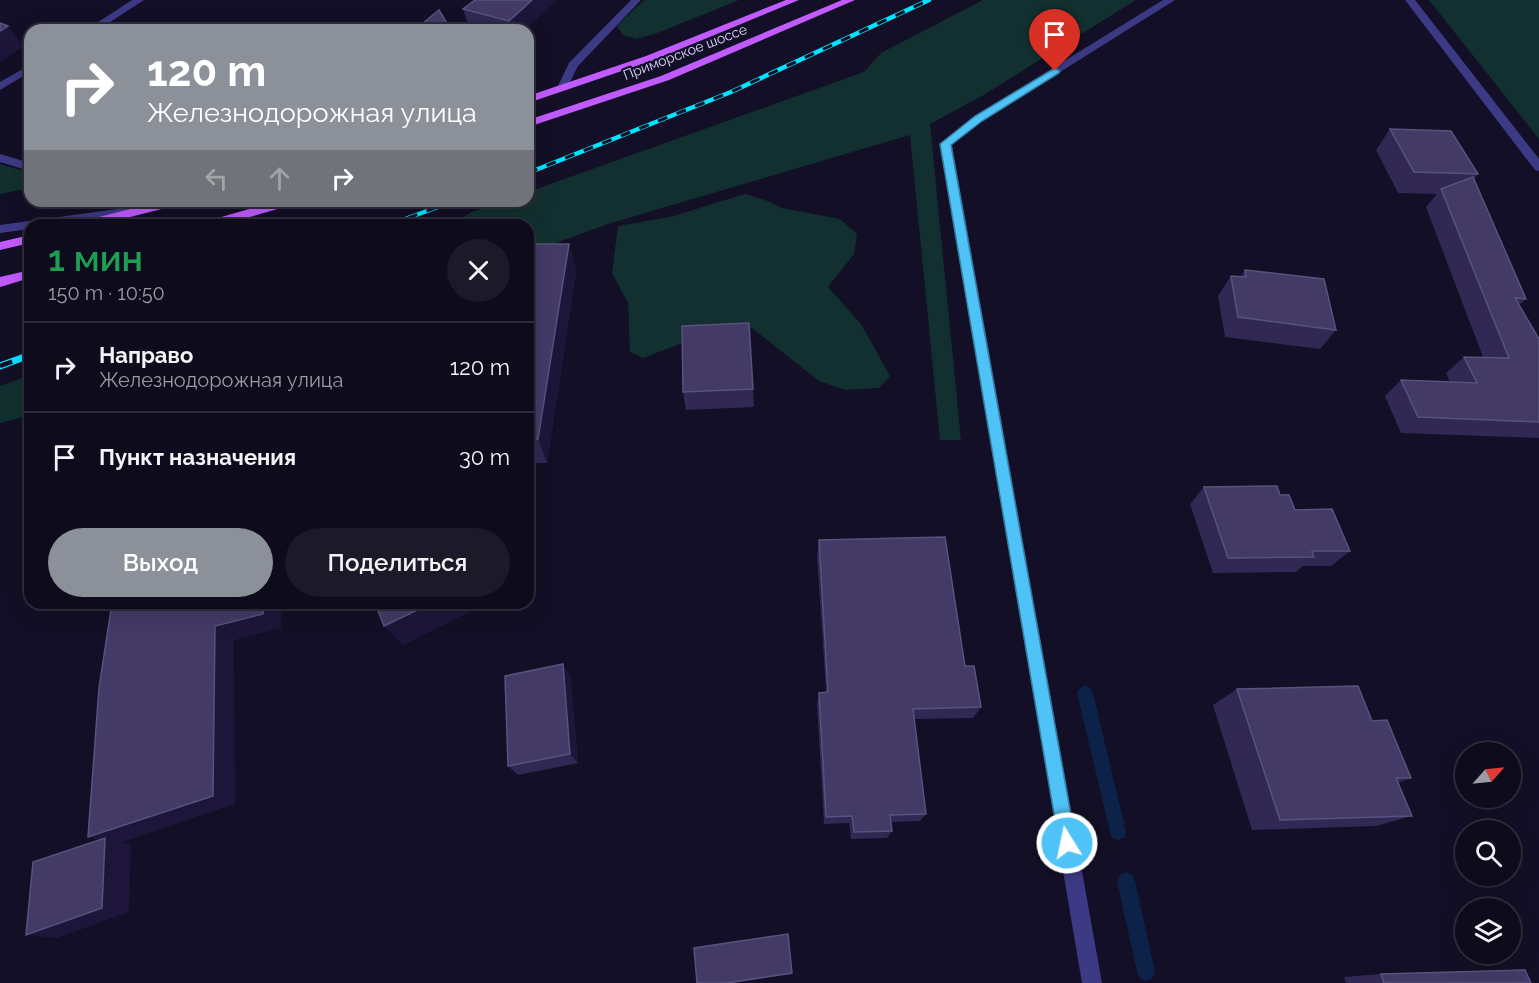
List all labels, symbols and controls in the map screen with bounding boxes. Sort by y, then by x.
pin [1029,9,1080,71]
icon: arrive [1038,18,1071,51]
street label: Приморское шоссе [621,21,749,83]
text: 120 m [147,47,266,96]
icon: right [48,48,126,126]
text: Железнодорожная улица [147,97,477,128]
icon: left [200,162,233,195]
icon: ahead [263,162,296,195]
icon: right [326,162,359,195]
text: 1 мин [48,237,143,279]
button: close [447,239,510,302]
text: 150 m · 10:50 [48,281,165,305]
text: Направо [99,342,193,368]
icon: right [48,351,81,384]
text: 120 m [450,354,510,380]
text: Железнодорожная улица [99,368,343,392]
icon: arrive [48,441,81,474]
text: Пункт назначения [99,444,296,470]
text: 30 m [459,444,510,470]
button: Выход [48,528,273,597]
button: Поделиться [285,528,510,597]
north arrow [1455,742,1521,808]
map controls [1455,742,1521,964]
position arrow [1035,811,1099,875]
button: search [1455,820,1521,886]
button: layers [1455,898,1521,964]

